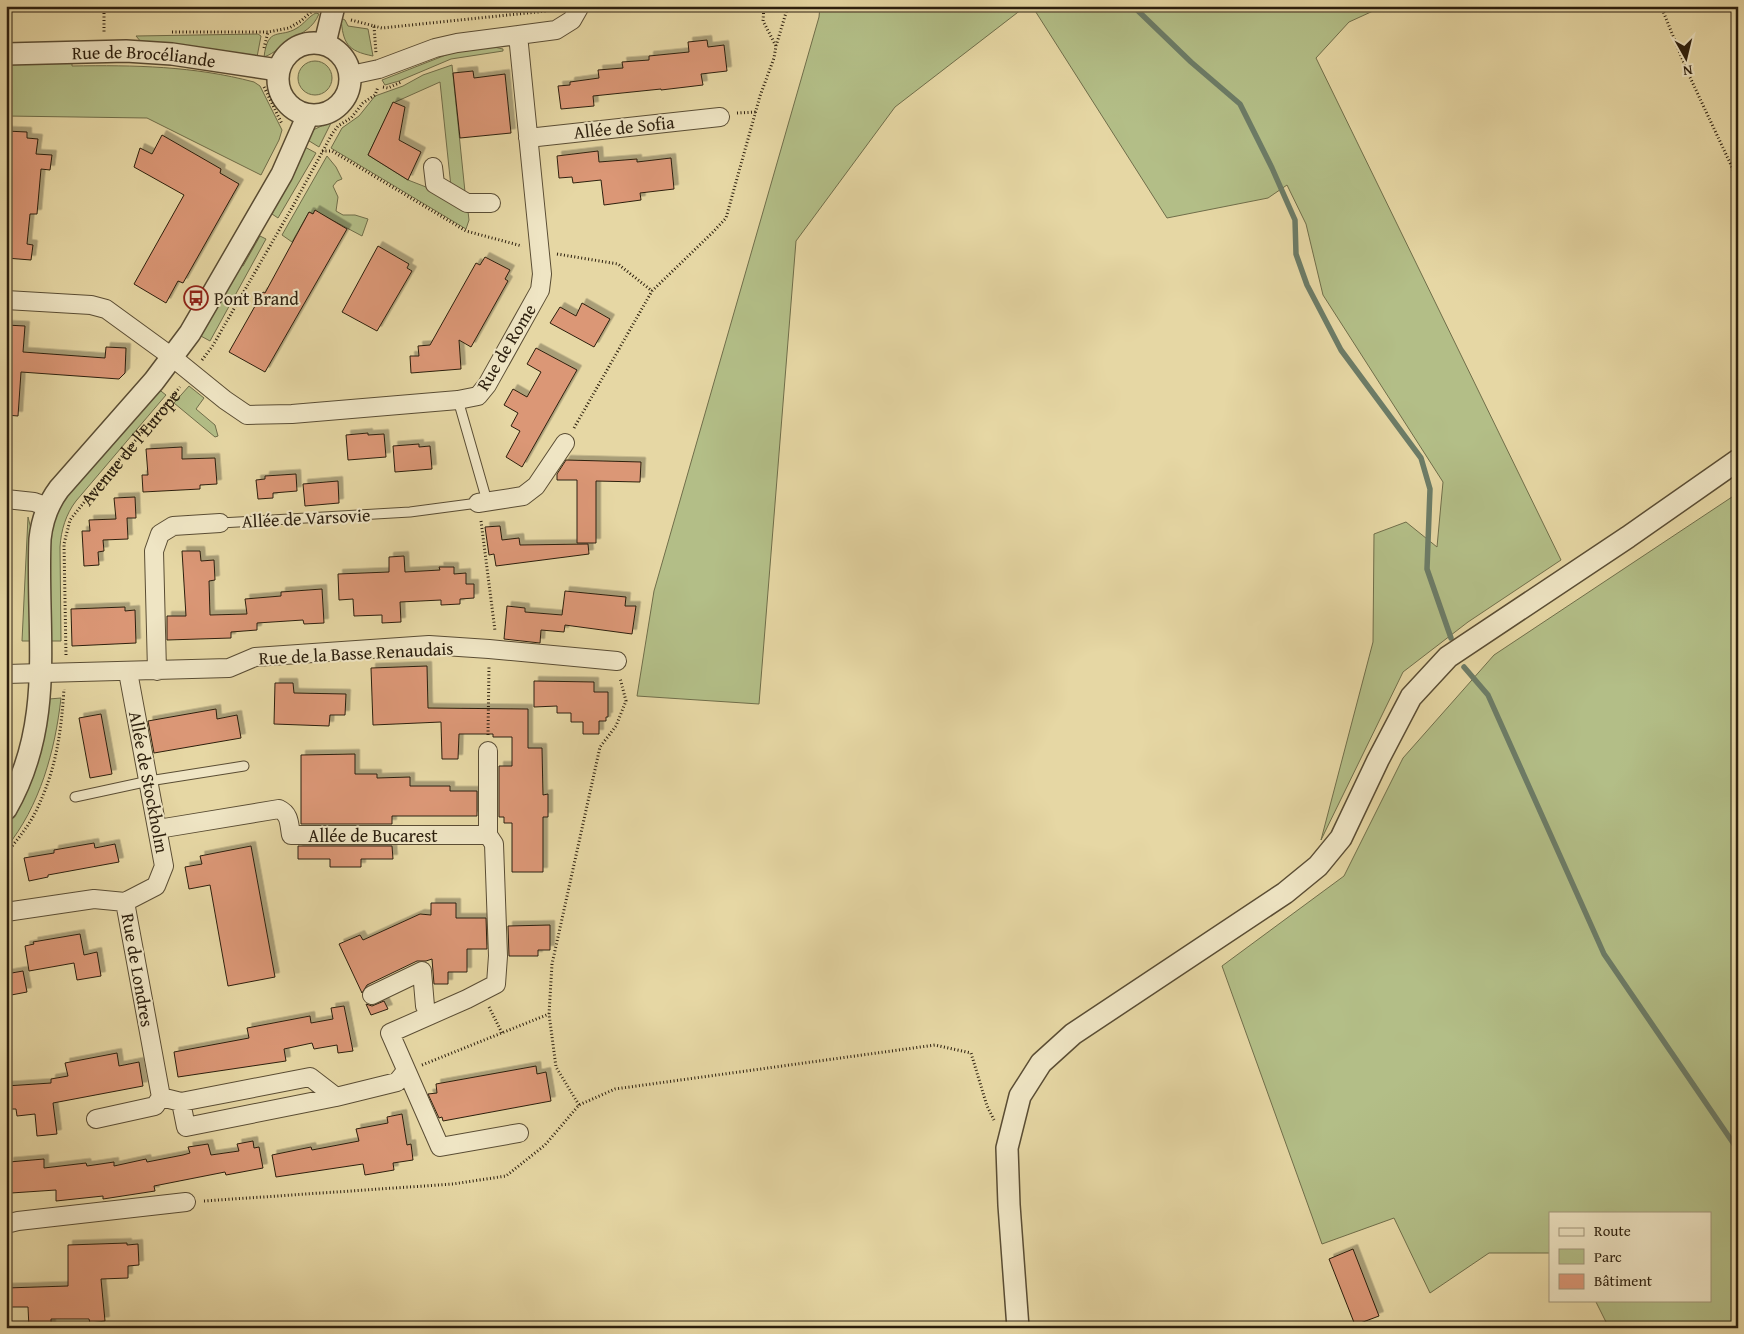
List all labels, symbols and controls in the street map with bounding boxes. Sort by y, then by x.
north arrow [1662,32,1712,82]
street label: Rue de Brocéliande [71,37,218,74]
text: N [1681,60,1694,82]
street label: Allée de Sofia [572,108,676,146]
bus stop icon: Pont Brand [183,285,209,311]
place label: Pont Brand [214,285,299,312]
street label: Rue de Rome [469,298,543,396]
street label: Avenue de l'Europe [73,383,186,511]
street label: Allée de Varsovie [241,501,371,535]
street label: Rue de la Basse Renaudais [258,634,454,672]
street label: Allée de Stockholm [122,709,176,856]
street label: Allée de Bucarest [308,822,438,849]
street label: Rue de Londres [115,911,161,1029]
legend [1549,1212,1712,1302]
text: Route [1594,1220,1631,1241]
text: Parc [1594,1246,1622,1267]
text: Bâtiment [1594,1270,1653,1291]

